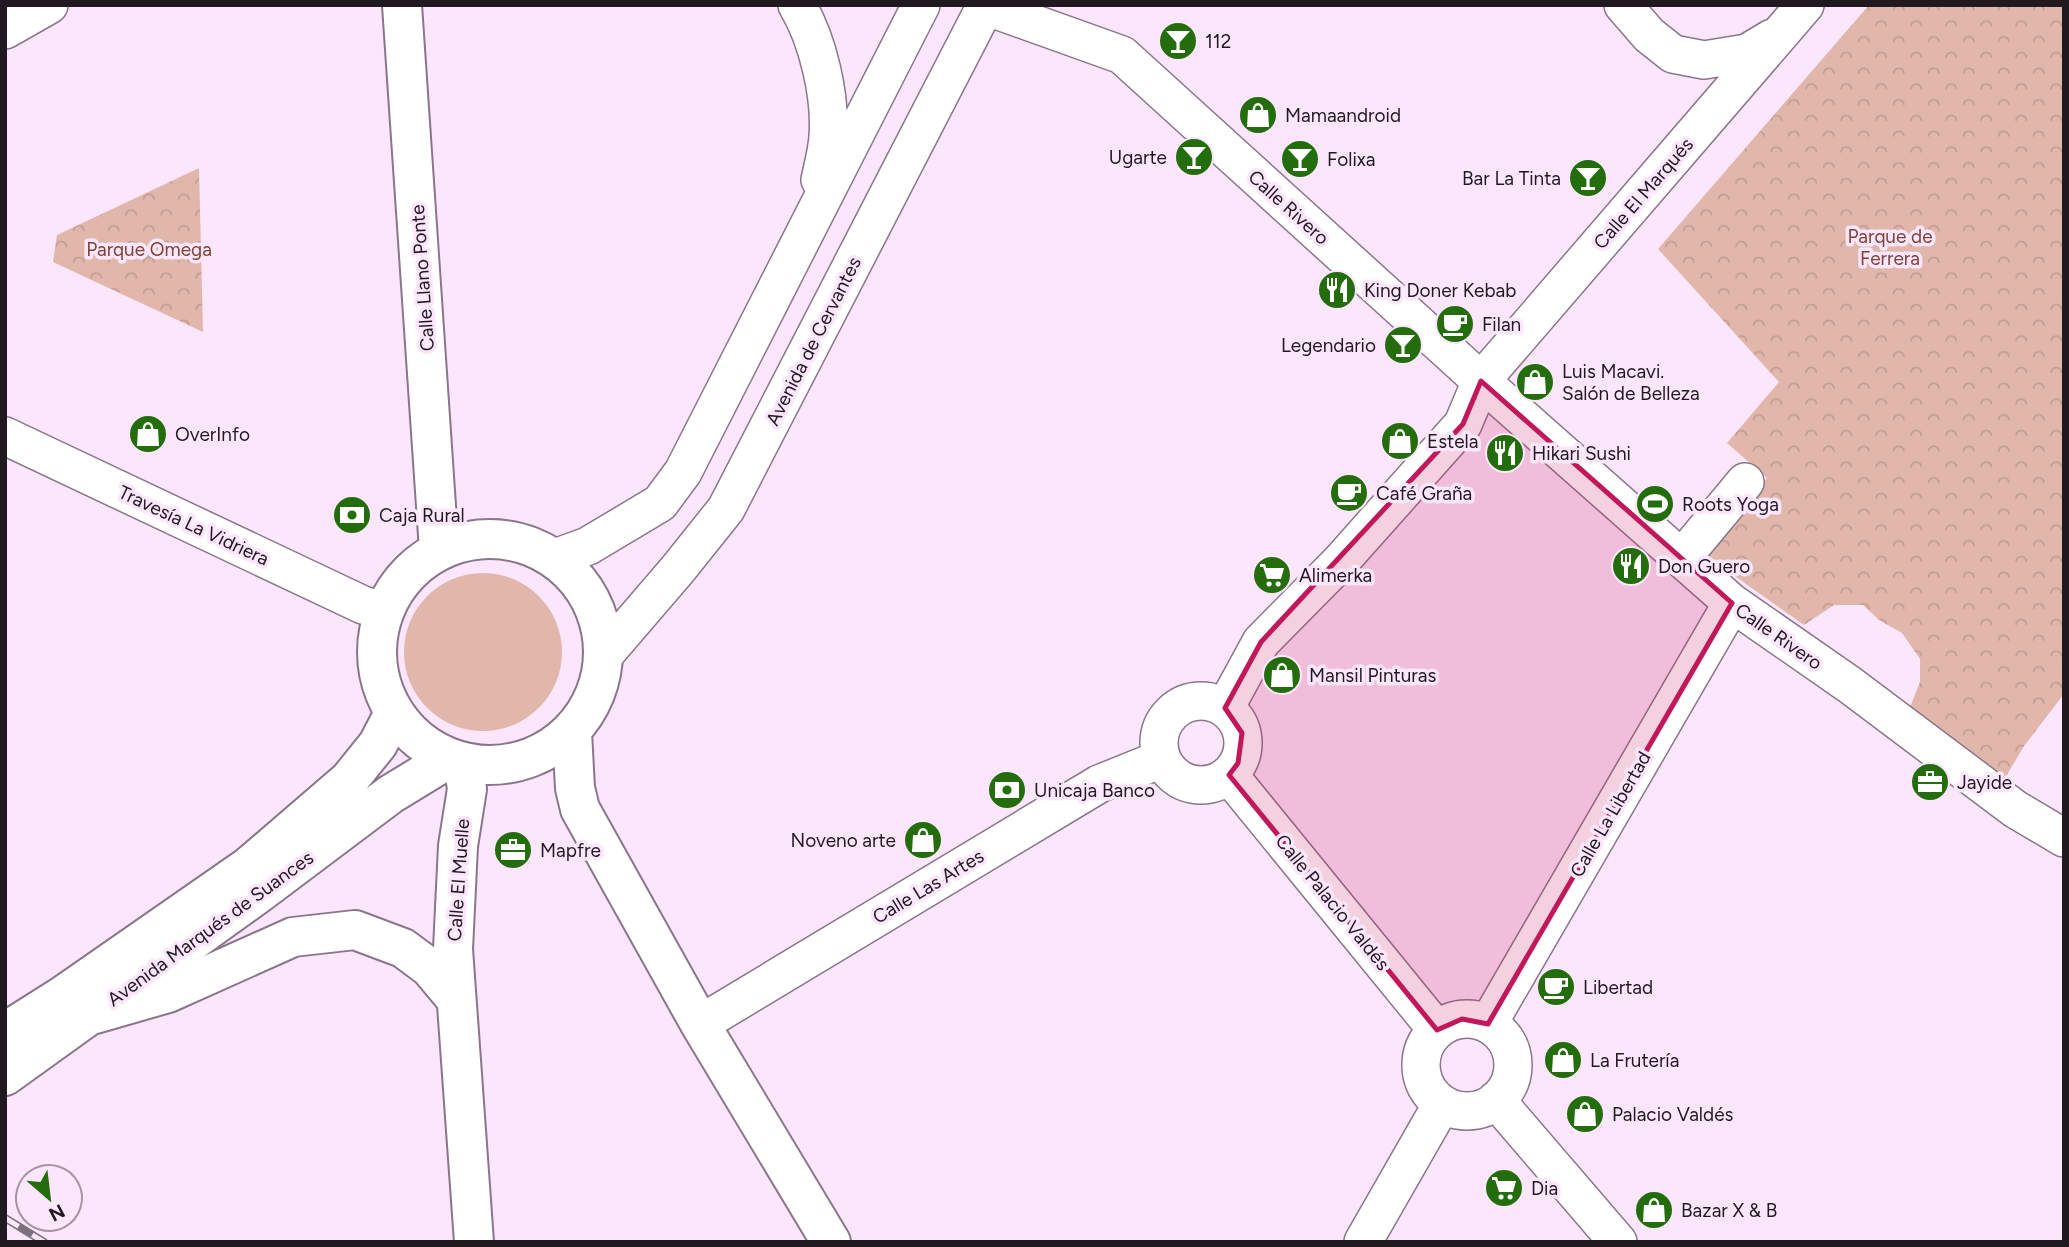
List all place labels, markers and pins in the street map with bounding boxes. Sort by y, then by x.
bar icon: 112 [1157,20,1199,62]
place label: 112 [1205,30,1231,53]
shop icon: Mamaandroid [1237,94,1279,136]
place label: Mamaandroid [1285,104,1401,127]
bar icon: Ugarte [1173,136,1215,178]
bar icon: Folixa [1279,138,1321,180]
place label: Ugarte [1109,146,1167,169]
place label: Folixa [1327,148,1375,171]
bar icon: Bar La Tinta [1567,157,1609,199]
place label: Bar La Tinta [1462,167,1561,190]
restaurant icon: King Doner Kebab [1316,269,1358,311]
place label: King Doner Kebab [1364,279,1516,302]
cafe icon: Filan [1434,303,1476,345]
place label: Filan [1482,313,1521,336]
bar icon: Legendario [1382,324,1424,366]
place label: Legendario [1281,334,1376,357]
place label: Luis Macavi. Salón de Belleza [1562,360,1700,405]
shop icon: Luis Macavi. Salón de Belleza [1514,361,1556,403]
shop icon: OverInfo [127,413,169,455]
shop icon: Estela [1379,420,1421,462]
place label: OverInfo [175,423,250,446]
place label: Estela [1427,430,1478,453]
restaurant icon: Hikari Sushi [1484,432,1526,474]
place label: Hikari Sushi [1532,442,1631,465]
cafe icon: Café Graña [1328,472,1370,514]
place label: Café Graña [1376,482,1472,505]
sports icon: Roots Yoga [1634,483,1676,525]
place label: Roots Yoga [1682,493,1779,516]
bank icon: Caja Rural [331,494,373,536]
place label: Caja Rural [379,504,465,527]
restaurant icon: Don Guero [1610,545,1652,587]
supermarket icon: Alimerka [1251,554,1293,596]
place label: Don Guero [1658,555,1750,578]
place label: Alimerka [1299,564,1372,587]
shop icon: Mansil Pinturas [1261,654,1303,696]
place label: Mansil Pinturas [1309,664,1436,687]
office icon: Jayide [1909,761,1951,803]
bank icon: Unicaja Banco [986,769,1028,811]
place label: Jayide [1957,771,2012,794]
place label: Unicaja Banco [1034,779,1155,802]
shop icon: Noveno arte [902,819,944,861]
office icon: Mapfre [492,829,534,871]
place label: Noveno arte [791,829,896,852]
place label: Mapfre [540,839,601,862]
cafe icon: Libertad [1535,966,1577,1008]
place label: Libertad [1583,976,1653,999]
shop icon: La Frutería [1542,1039,1584,1081]
place label: La Frutería [1590,1049,1679,1072]
shop icon: Palacio Valdés [1564,1093,1606,1135]
place label: Palacio Valdés [1612,1103,1734,1126]
supermarket icon: Dia [1483,1167,1525,1209]
place label: Dia [1531,1177,1558,1200]
shop icon: Bazar X & B [1633,1189,1675,1231]
place label: Bazar X & B [1681,1199,1777,1222]

